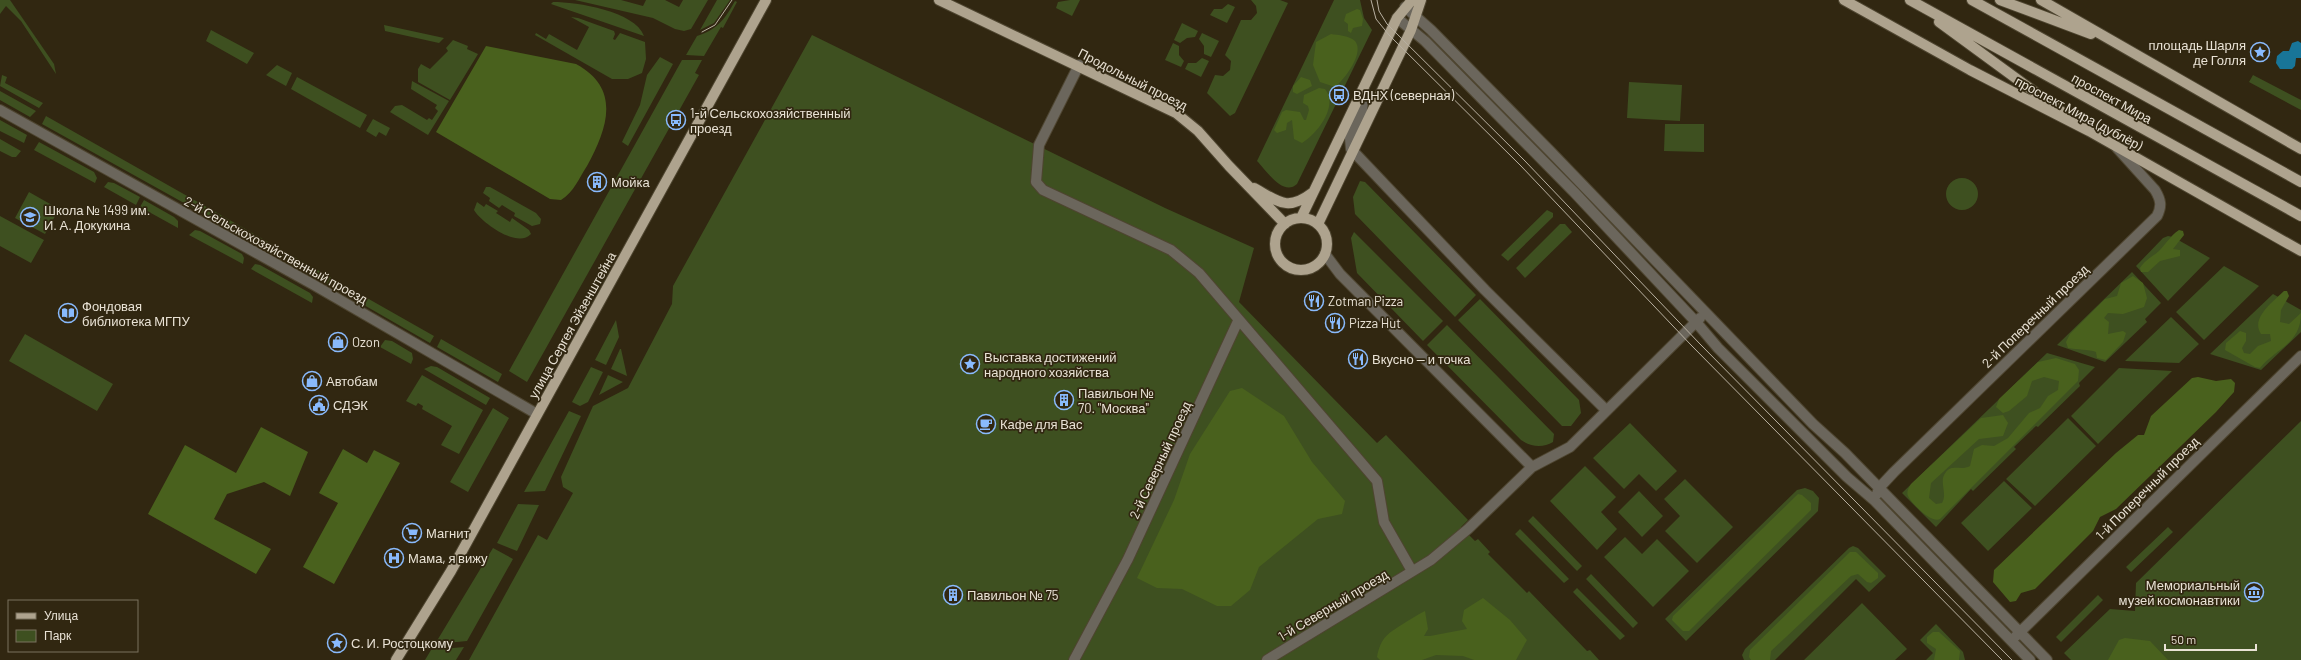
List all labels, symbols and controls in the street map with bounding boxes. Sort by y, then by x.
place label: площадь Шарля де Голля [2149,37,2246,68]
place icon: площадь Шарля де Голля [2249,41,2271,63]
street label: Продольный проезд [1076,45,1191,114]
street label: проспект Мира [2069,69,2156,127]
street label: проспект Мира (дублёр) [2013,73,2146,154]
bus stop icon: ВДНХ (северная) [1328,84,1350,106]
place label: ВДНХ (северная) [1353,87,1455,103]
place label: 1-й Сельскохозяйственный проезд [690,105,851,136]
bus stop icon: 1-й Сельскохозяйственный проезд [665,109,687,131]
building icon: Мойка [586,171,608,193]
place label: Мойка [611,174,650,190]
street label: 2-й Сельскохозяйственный проезд [181,193,371,307]
place label: Школа № 1499 им. И. А. Докукина [44,202,150,233]
school or university icon: Школа № 1499 им. И. А. Докукина [19,206,41,228]
street label: улица Сергея Эйзенштейна [525,248,619,401]
street label: 2-й Поперечный проезд [1978,261,2092,371]
restaurant icon: Zotman Pizza [1303,290,1325,312]
place label: Zotman Pizza [1328,293,1403,309]
place label: Фондовая библиотека МГПУ [82,298,190,329]
library icon: Фондовая библиотека МГПУ [57,302,79,324]
restaurant icon: Pizza Hut [1324,312,1346,334]
place label: Pizza Hut [1349,315,1401,331]
shop icon: Ozon [327,331,349,353]
place label: Ozon [352,334,380,350]
restaurant icon: Вкусно — и точка [1347,348,1369,370]
place label: Выставка достижений народного хозяйства [984,349,1116,380]
place label: Вкусно — и точка [1372,351,1471,367]
place icon: Выставка достижений народного хозяйства [959,353,981,375]
shop icon: Автобам [301,370,323,392]
place label: Автобам [326,373,378,389]
place label: Павильон № 70. "Москва" [1078,385,1154,416]
building icon: Павильон № 70. "Москва" [1053,389,1075,411]
public building icon: СДЭК [308,394,330,416]
place label: СДЭК [333,397,368,413]
street label: 2-й Северный проезд [1126,398,1194,521]
cafe icon: Кафе для Вас [975,413,997,435]
place label: Кафе для Вас [1000,416,1083,432]
street label: 1-й Поперечный проезд [2092,433,2202,543]
supermarket icon: Магнит [401,522,423,544]
place label: Магнит [426,525,469,541]
hospital icon: Мама, я вижу [383,547,405,569]
place label: Мама, я вижу [408,550,488,566]
street label: 1-й Северный проезд [1275,566,1391,644]
place label: Мемориальный музей космонавтики [2119,577,2240,608]
museum icon: Мемориальный музей космонавтики [2243,581,2265,603]
building icon: Павильон № 75 [942,584,964,606]
place label: Павильон № 75 [967,587,1059,603]
legend [8,600,138,652]
text: Улица [44,608,78,623]
scale bar [2165,626,2256,652]
text: Парк [44,628,72,643]
place icon: С. И. Ростоцкому [326,632,348,654]
text: 50 m [2171,632,2196,646]
place label: С. И. Ростоцкому [351,635,454,651]

